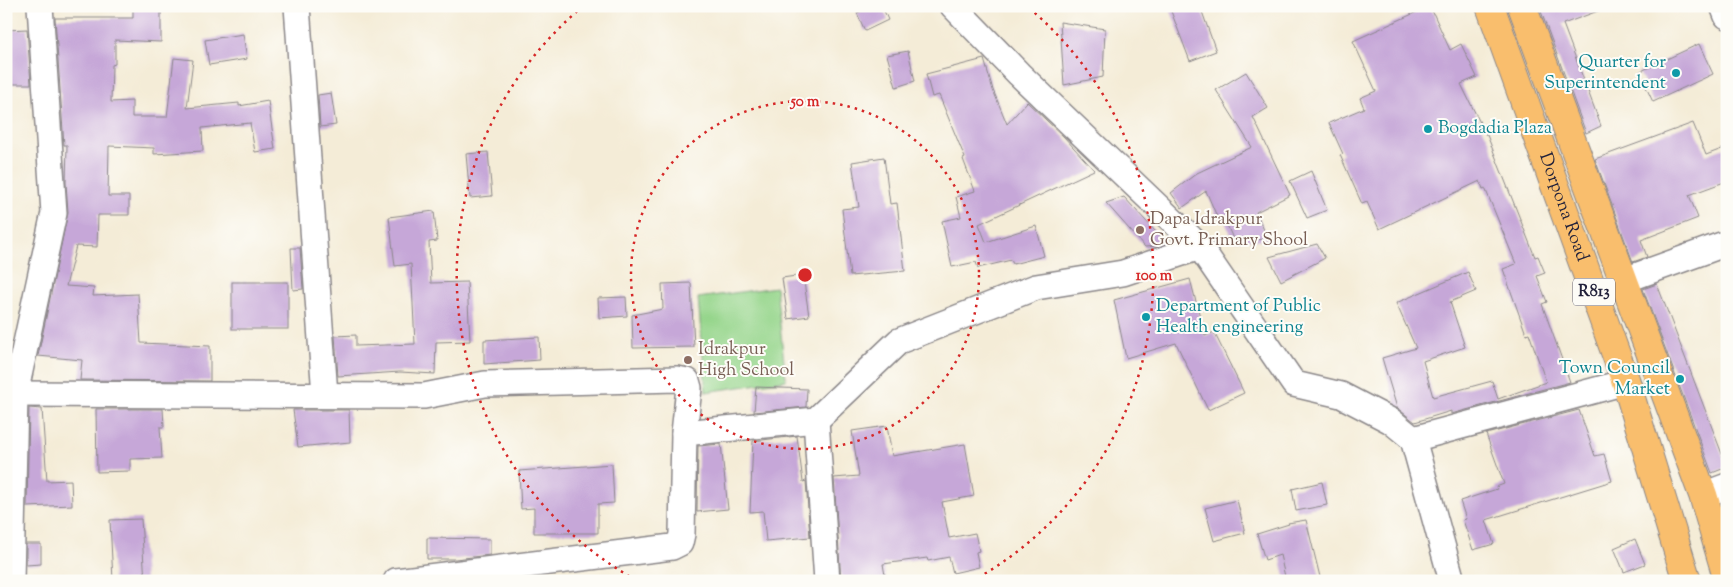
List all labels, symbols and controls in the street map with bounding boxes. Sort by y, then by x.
place label: Quarter for Superintendent [1544,50,1666,97]
marker: Quarter for Superintendent [1670,67,1682,79]
text: 50 m [790,92,820,113]
place label: Bogdadia Plaza [1438,116,1552,142]
marker: Bogdadia Plaza [1422,123,1434,135]
street label: Dorpona Road [1531,149,1594,265]
place label: Dapa Idrakpur Govt. Primary Shool [1150,207,1308,254]
marker: Dapa Idrakpur Govt. Primary Shool [1134,224,1146,236]
centre of rings [796,266,814,284]
text: 100 m [1136,266,1173,287]
road number: R813 [1573,278,1615,306]
place label: Department of Public Health engineering [1156,294,1321,341]
marker: Department of Public Health engineering [1140,311,1152,323]
place label: Idrakpur High School [698,337,794,384]
marker: Idrakpur High School [682,354,694,366]
place label: Town Council Market [1559,356,1670,403]
marker: Town Council Market [1674,373,1686,385]

